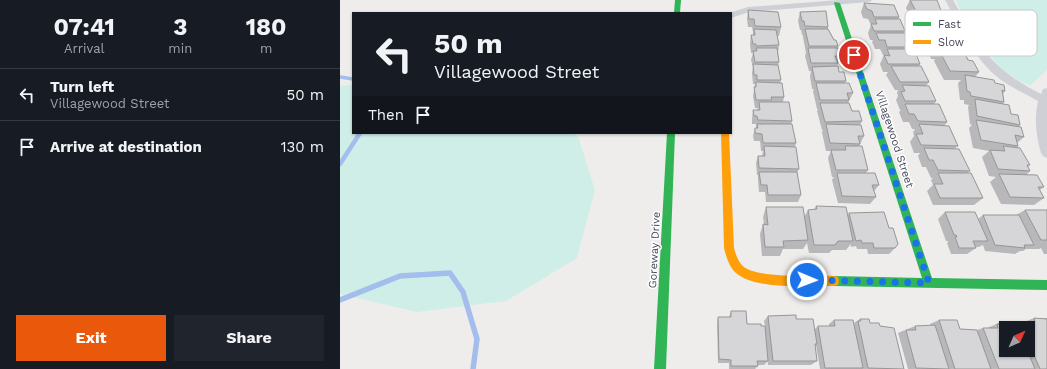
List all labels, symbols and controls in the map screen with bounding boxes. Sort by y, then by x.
legend [905,10,1037,56]
text: 07:41 [53,13,115,41]
text: 3 [173,13,187,41]
text: 180 [246,13,287,41]
text: Fast [938,18,961,31]
text: 50 m [434,27,503,60]
icon: left [368,28,420,80]
text: Slow [938,36,964,49]
pin [837,38,871,72]
text: Arrival [64,41,104,56]
text: min [168,41,192,56]
text: m [260,41,272,56]
icon: arrive [843,44,865,66]
text: Villagewood Street [434,61,599,82]
text: Turn left [50,78,114,96]
icon: left [16,84,38,106]
text: 50 m [287,86,324,104]
street label: Villagewood Street [873,89,916,190]
text: Villagewood Street [50,96,169,111]
icon: arrive [412,104,434,126]
text: Then [368,106,404,124]
icon: arrive [16,136,38,158]
text: Arrive at destination [50,138,202,156]
text: 130 m [281,138,324,156]
street label: Goreway Drive [646,211,663,289]
position arrow [786,259,828,301]
button: Exit [16,315,166,361]
button: Share [174,315,324,361]
north arrow [999,321,1035,357]
map controls [999,321,1035,357]

